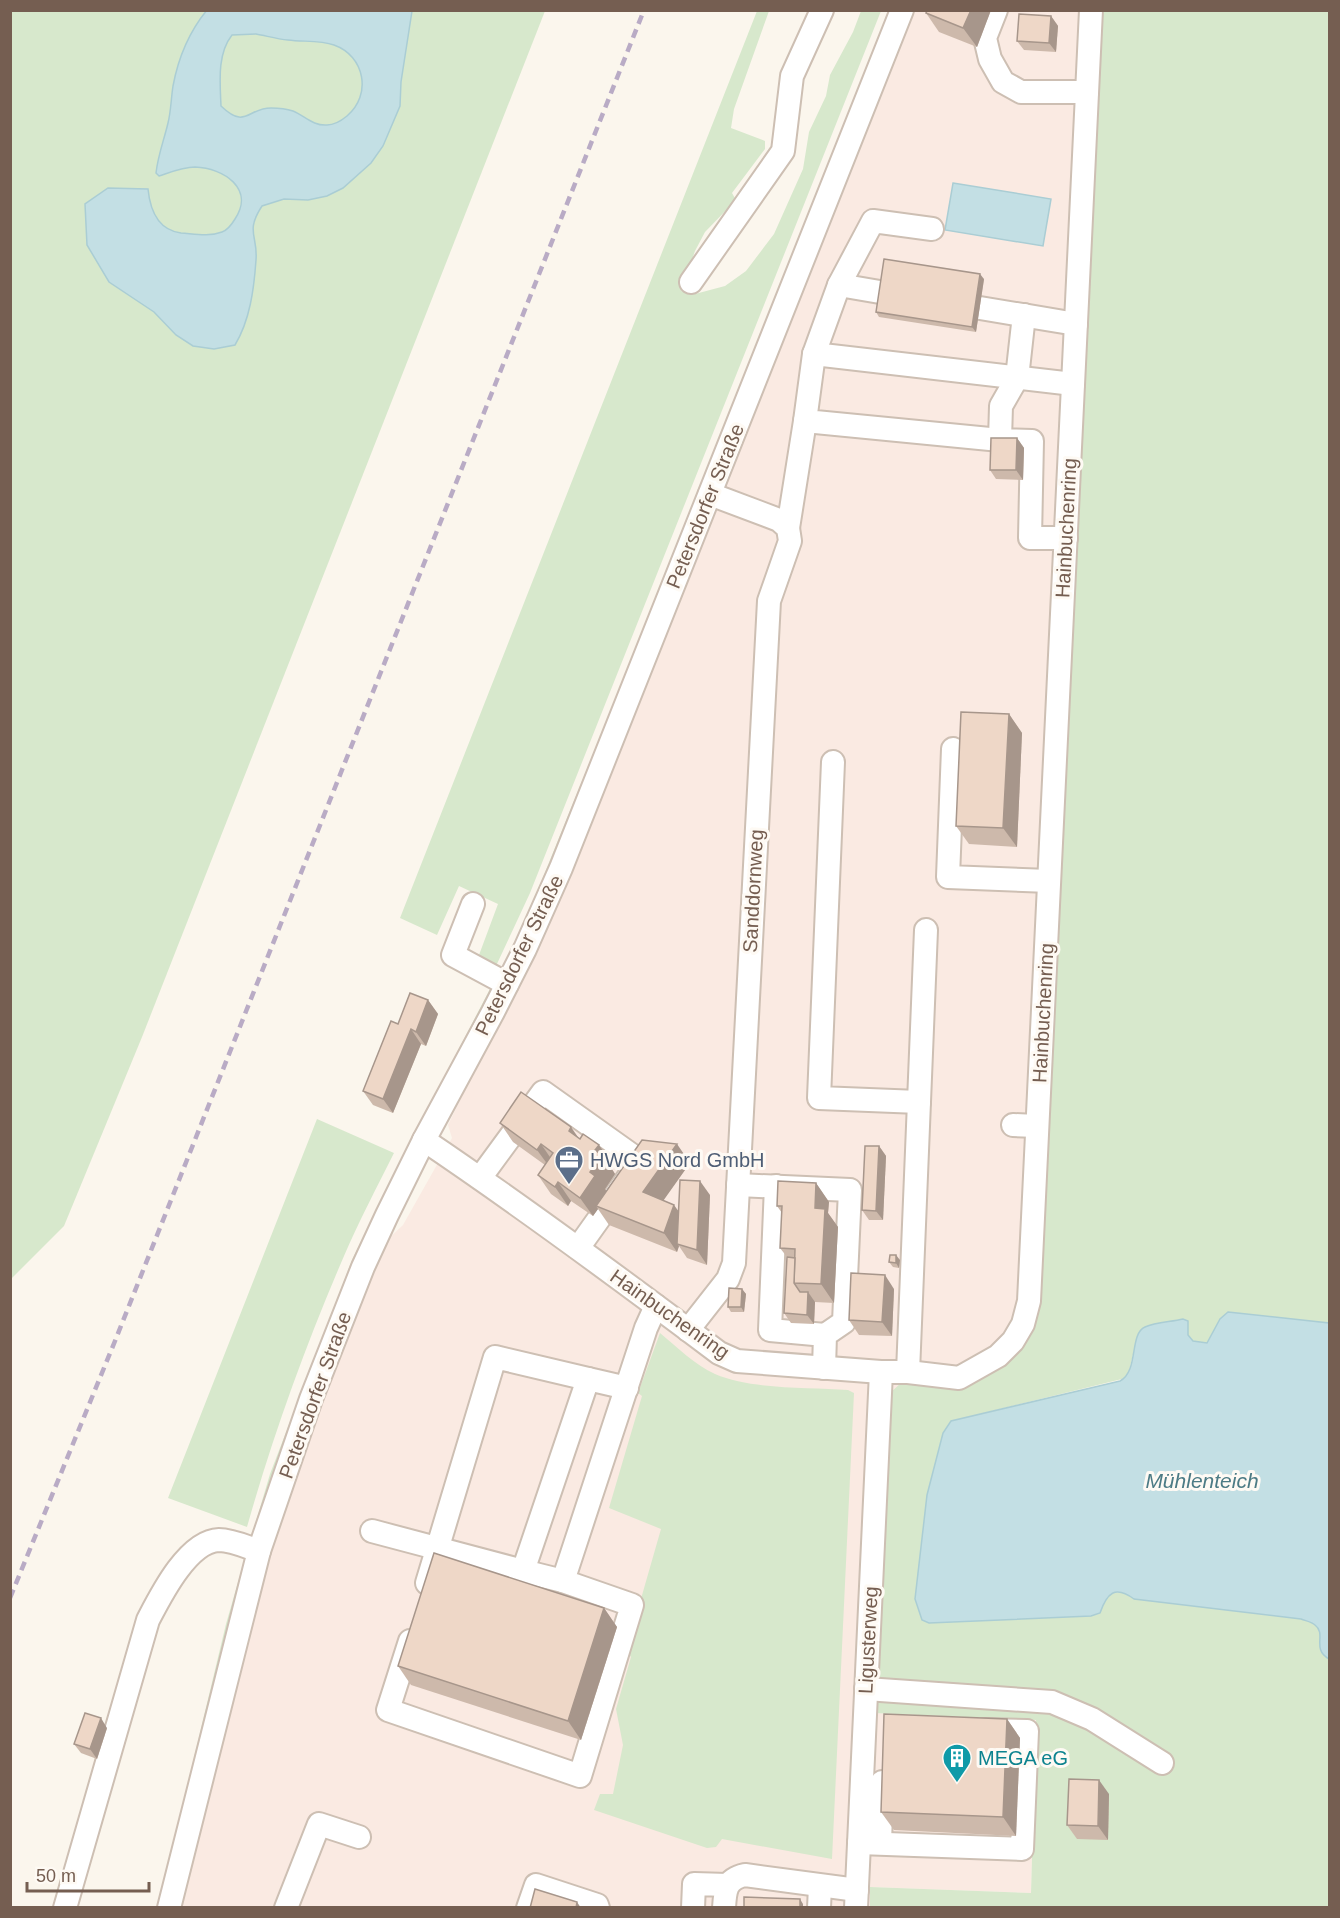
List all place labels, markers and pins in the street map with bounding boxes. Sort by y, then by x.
office icon: HWGS Nord GmbH [553,1144,585,1186]
place label: HWGS Nord GmbH [590,1149,764,1171]
building icon: MEGA eG [941,1742,973,1784]
place label: MEGA eG [978,1747,1068,1769]

